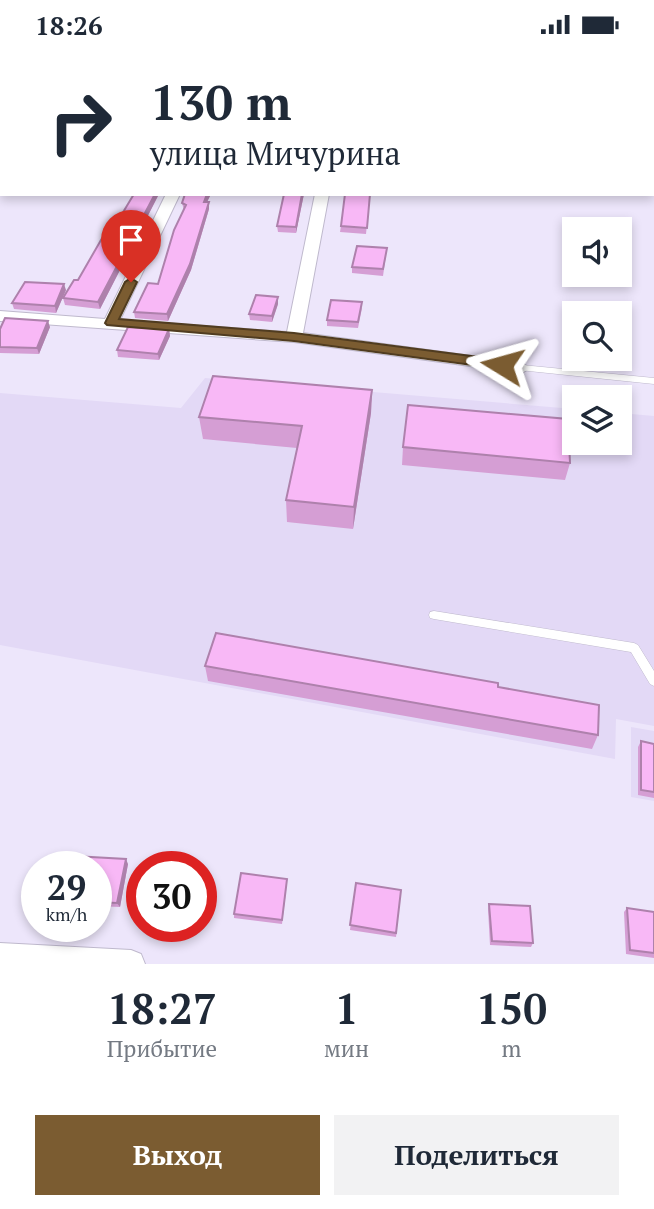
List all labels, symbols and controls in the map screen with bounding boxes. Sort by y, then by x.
text: 18:26 [35,8,103,42]
text: 130 m [150,69,292,134]
icon: right [35,77,126,168]
text: улица Мичурина [150,132,401,174]
pin [101,210,161,282]
map controls [562,217,632,455]
button: sound [562,217,632,287]
icon: arrive [112,221,150,259]
button: search [562,301,632,371]
position arrow [465,328,539,402]
button: layers [562,385,632,455]
speed limit sign: 30 [126,851,217,942]
text: 29 [47,864,86,910]
text: km/h [46,902,87,926]
text: 18:27 [107,980,217,1036]
text: 1 [335,980,358,1036]
text: 150 [476,980,547,1036]
text: Прибытие [107,1033,217,1064]
text: мин [324,1033,369,1064]
text: m [502,1033,521,1064]
button: Выход [35,1115,320,1195]
button: Поделиться [334,1115,619,1195]

